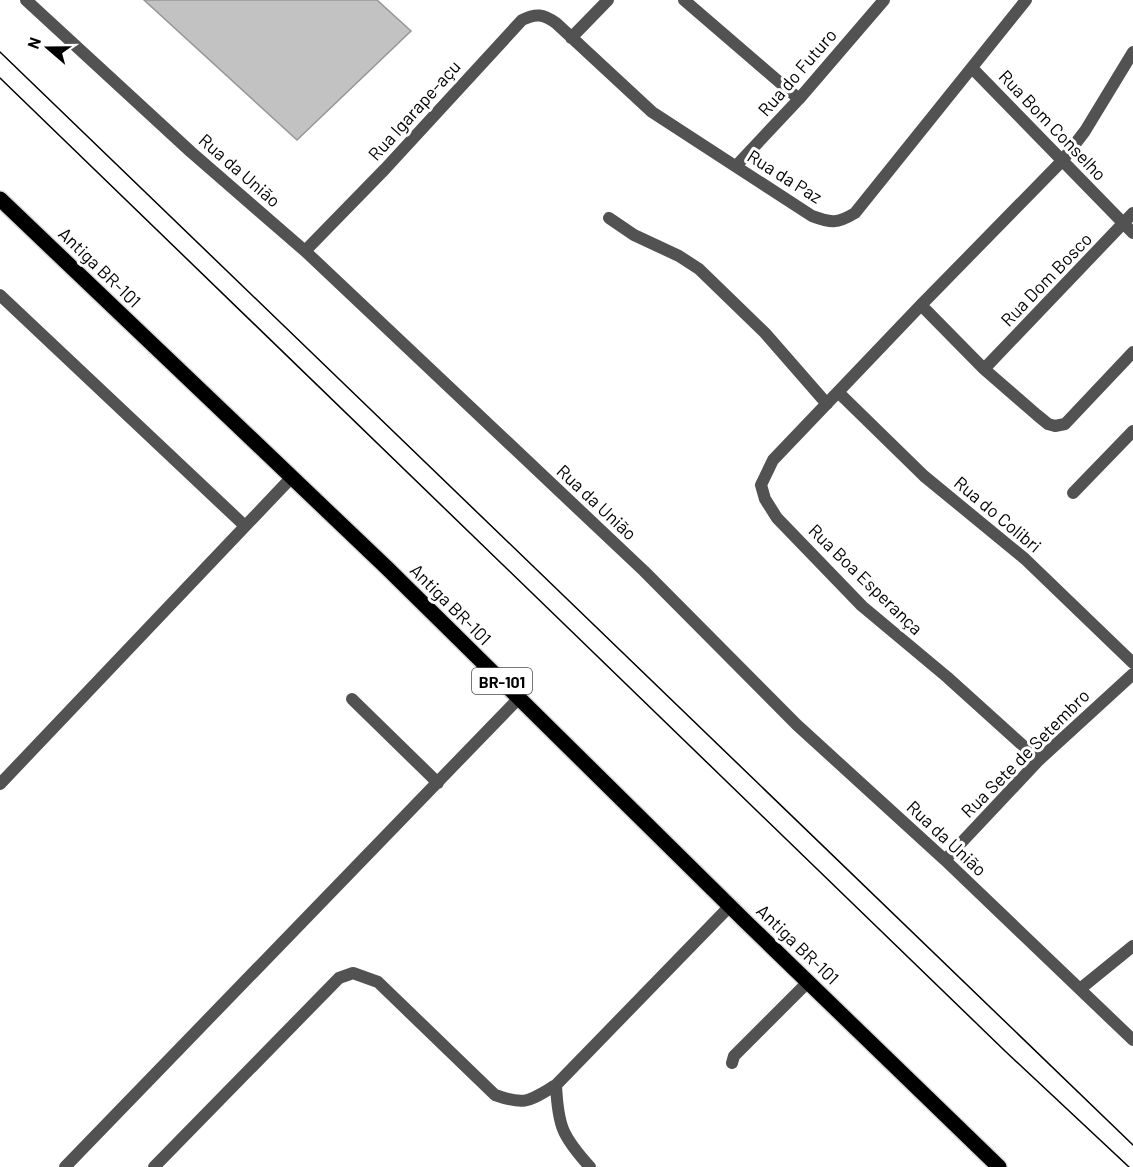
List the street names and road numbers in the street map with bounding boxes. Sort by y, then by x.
street label: Rua do Futuro [753,24,841,120]
street label: Rua Igarape-açu [363,55,465,165]
street label: Rua Bom Conselho [995,65,1111,185]
street label: Rua da União [195,129,285,211]
street label: Rua da Paz [744,144,826,208]
street label: Antiga BR-101 [54,222,146,312]
street label: Rua Dom Bosco [996,228,1096,330]
street label: Rua da União [553,460,641,544]
street label: Rua do Colibri [950,471,1046,557]
street label: Rua Boa Esperança [804,519,928,639]
street label: Antiga BR-101 [406,559,496,649]
road number: BR-101 [472,668,532,694]
street label: Rua Sete de Setembro [956,684,1094,822]
street label: Rua da União [903,796,991,880]
street label: Antiga BR-101 [752,899,844,989]

